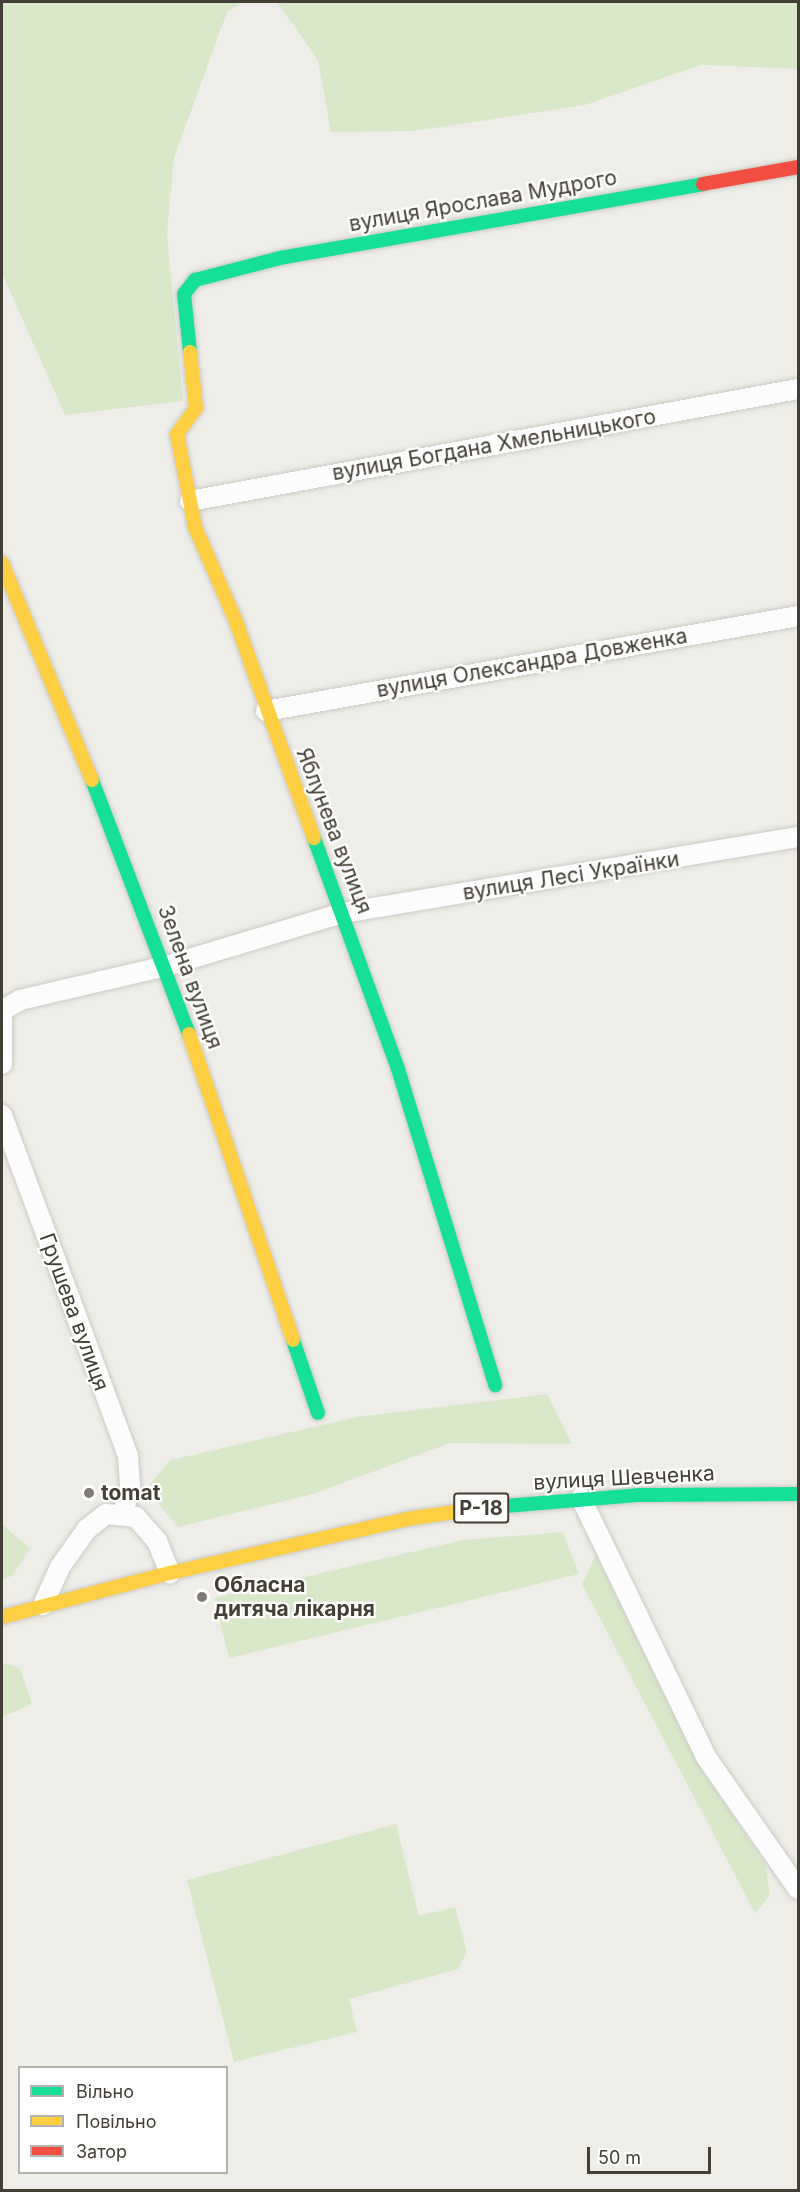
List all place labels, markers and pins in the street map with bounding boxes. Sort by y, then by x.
place label: tomat [101,1480,160,1506]
marker: tomat [82,1486,96,1500]
place label: Обласна дитяча лікарня [214,1572,375,1622]
marker: Обласна дитяча лікарня [195,1590,209,1604]

